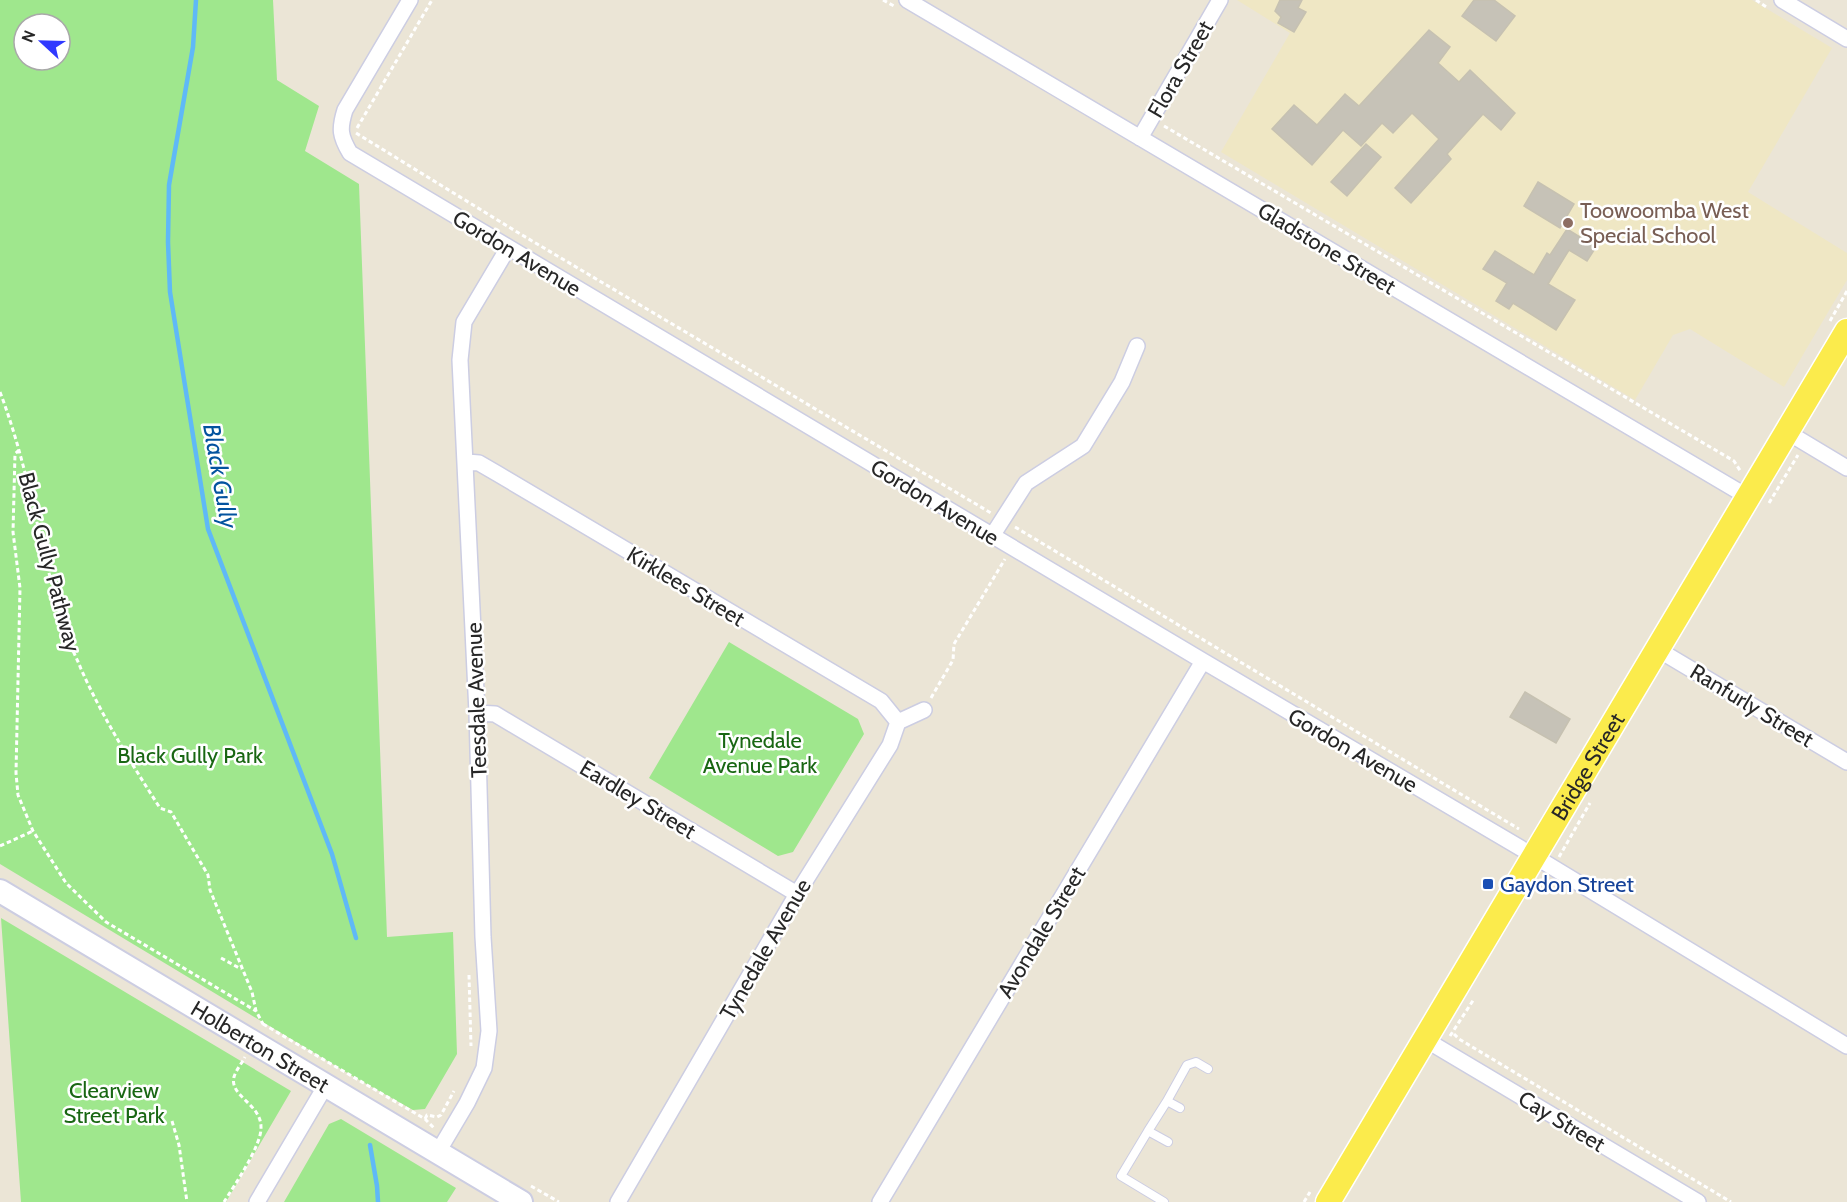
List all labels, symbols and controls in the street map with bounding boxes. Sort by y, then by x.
north arrow [12,12,72,72]
street label: Flora Street [1142,15,1219,123]
text: N [18,28,39,45]
street label: Gladstone Street [1253,197,1401,301]
place label: Toowoomba West Special School [1580,197,1749,249]
street label: Gordon Avenue [448,205,586,302]
marker: Toowoomba West Special School [1561,216,1575,230]
water label: Black Gully [197,421,244,531]
street label: Gordon Avenue [866,454,1004,551]
street label: Black Gully Pathway [13,469,86,655]
street label: Kirklees Street [622,541,750,632]
street label: Teesdale Avenue [460,622,493,778]
street label: Ranfurly Street [1685,658,1819,753]
street label: Gordon Avenue [1283,703,1422,798]
street label: Bridge Street [1545,707,1631,825]
park label: Tynedale Avenue Park [703,727,817,779]
park label: Black Gully Park [117,742,263,769]
street label: Eardley Street [575,754,701,845]
street label: Avondale Street [992,861,1092,1003]
place label: Gaydon Street [1500,871,1634,898]
street label: Tynedale Avenue [714,874,817,1025]
marker: Gaydon Street [1481,877,1495,891]
street label: Holberton Street [186,995,334,1099]
park label: Clearview Street Park [63,1077,165,1129]
street label: Cay Street [1514,1085,1610,1158]

